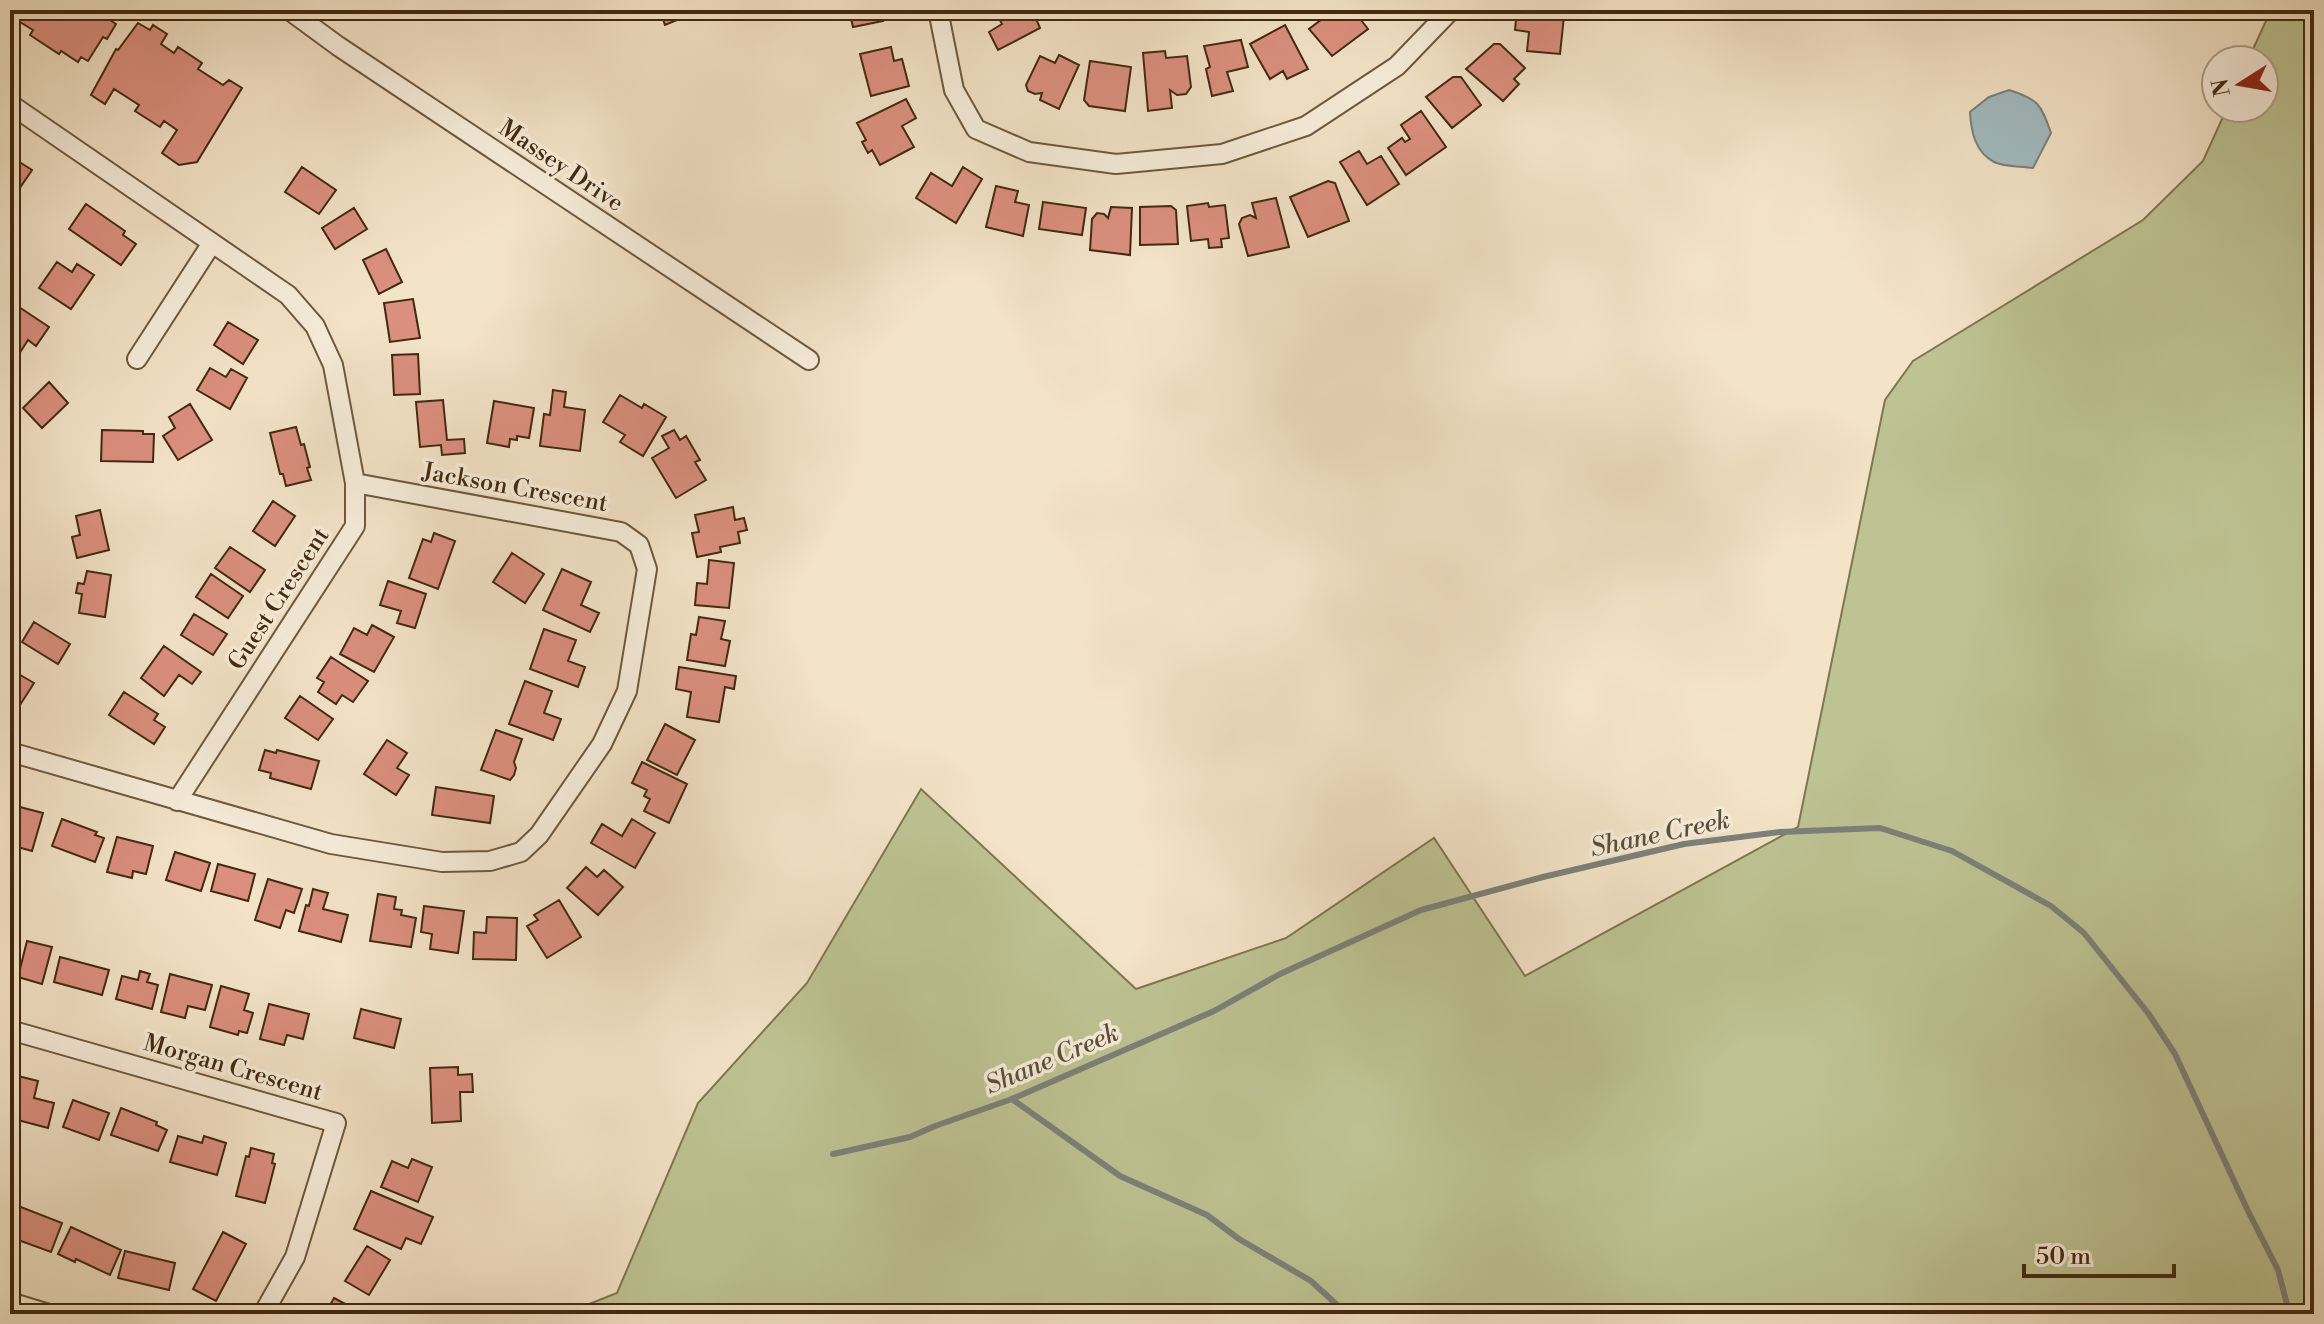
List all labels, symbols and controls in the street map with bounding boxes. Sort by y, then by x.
north arrow [2200,44,2280,124]
text: N [2207,76,2237,99]
street label: Massey Drive [493,113,629,219]
street label: Jackson Crescent [419,457,610,519]
street label: Guest Crescent [222,522,337,676]
water label: Shane Creek [1587,804,1733,864]
water label: Shane Creek [980,1017,1124,1101]
street label: Morgan Crescent [140,1028,327,1108]
scale bar [2024,1228,2174,1278]
text: 50 m [2036,1242,2091,1272]

